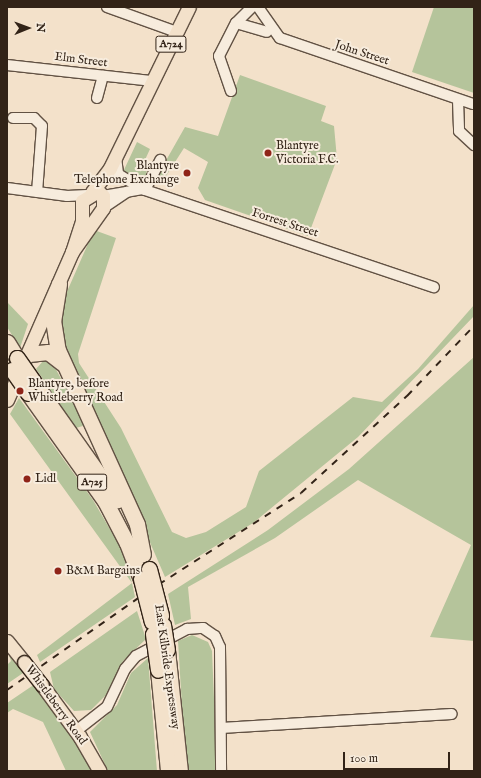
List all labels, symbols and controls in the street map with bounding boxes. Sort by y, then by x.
north arrow [8,8,48,48]
text: N [33,23,47,33]
road number: A724 [155,35,187,53]
street label: John Street [333,37,391,69]
street label: Elm Street [54,50,108,70]
place label: Blantyre Victoria F.C. [276,139,339,167]
marker: Blantyre Victoria F.C. [263,148,273,158]
place label: Blantyre Telephone Exchange [74,159,179,187]
marker: Blantyre Telephone Exchange [182,168,192,178]
street label: Forrest Street [250,205,320,241]
place label: Blantyre, before Whistleberry Road [28,377,123,405]
marker: Blantyre, before Whistleberry Road [15,386,25,396]
place label: Lidl [35,472,56,486]
road number: A725 [77,473,107,491]
marker: Lidl [22,474,32,484]
place label: B&M Bargains [66,564,140,578]
marker: B&M Bargains [53,566,63,576]
street label: East Kilbride Expressway [151,604,183,730]
street label: Whistleberry Road [22,662,90,748]
scale bar [345,744,452,770]
text: 100 m [350,751,378,766]

